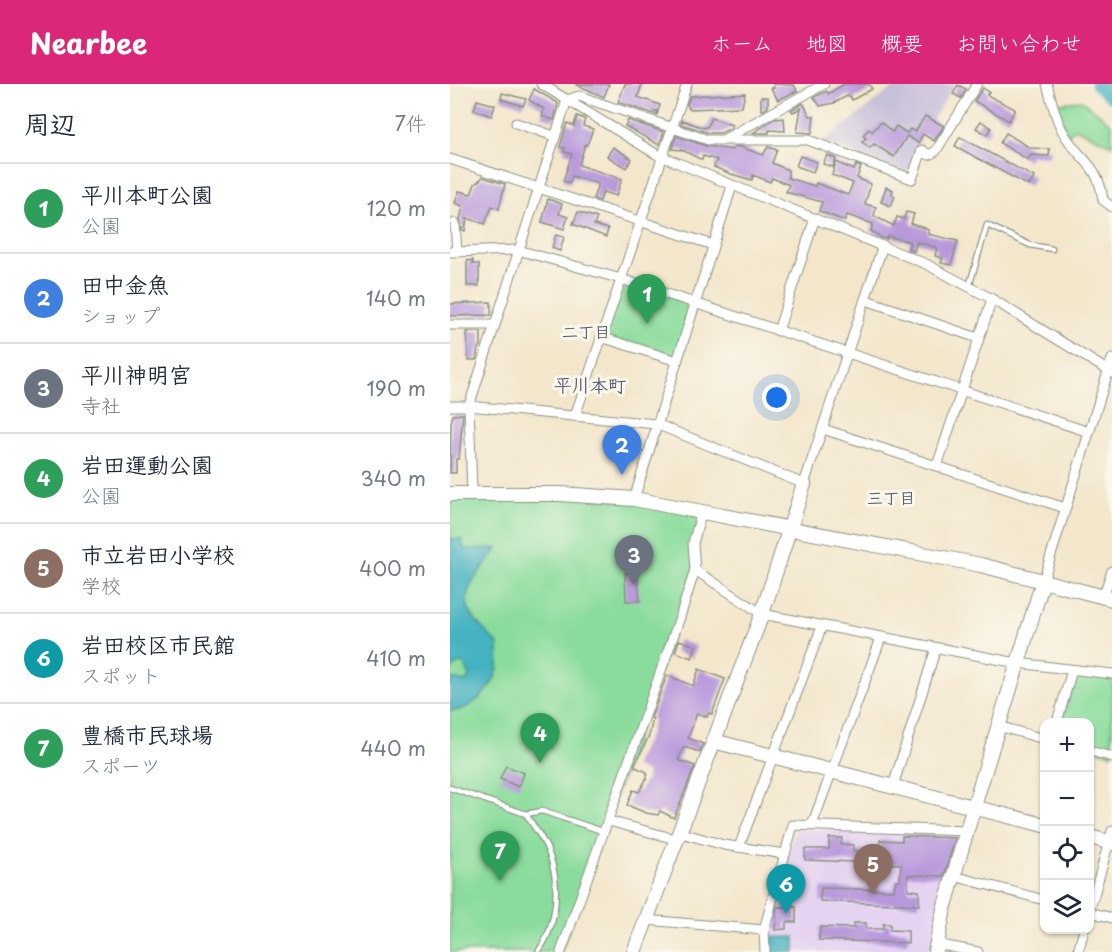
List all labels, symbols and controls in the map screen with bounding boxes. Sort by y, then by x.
text: Nearbee [30,21,147,64]
text: ホーム [711,26,773,58]
text: 地図 [806,26,848,58]
text: 概要 [881,26,923,58]
text: お問い合わせ [956,26,1082,58]
text: 周辺 [24,104,76,143]
text: 7件 [395,108,426,138]
text: 平川本町公園 [81,177,213,210]
text: 1 [39,193,48,223]
text: 120 m [367,193,426,223]
text: 公園 [81,210,121,240]
text: 田中金魚 [81,267,169,300]
pin: 1 [628,274,666,324]
text: 2 [36,283,51,313]
text: 140 m [366,283,426,313]
text: ショップ [81,300,160,330]
district label: 二丁目 [562,319,610,343]
text: 平川神明宮 [81,357,191,390]
district label: 平川本町 [554,371,626,398]
text: 3 [37,373,50,403]
text: 190 m [367,373,426,403]
your location [762,383,791,412]
text: 寺社 [81,390,121,420]
pin: 2 [602,426,642,475]
text: 岩田運動公園 [81,447,213,480]
text: 4 [37,463,50,493]
text: 340 m [361,463,426,493]
text: 公園 [81,480,121,510]
district label: 三丁目 [867,485,915,509]
pin: 3 [614,536,654,585]
text: 市立岩田小学校 [81,537,235,570]
text: 5 [37,553,50,583]
text: 400 m [359,553,426,583]
text: 学校 [81,570,121,600]
text: 岩田校区市民館 [81,627,235,660]
text: 6 [36,643,51,673]
text: 410 m [366,643,426,673]
text: スポット [81,660,161,690]
pin: 4 [520,714,560,763]
text: 豊橋市民球場 [81,717,213,750]
map controls [1040,718,1094,934]
button: + [1040,718,1094,772]
text: 7 [38,733,49,763]
text: 440 m [361,733,426,763]
text: スポーツ [81,750,161,780]
button: − [1040,772,1094,826]
button: locate [1040,826,1094,880]
pin: 7 [481,832,520,881]
pin: 5 [854,844,892,894]
pin: 6 [766,864,806,914]
button: layers [1040,880,1094,934]

